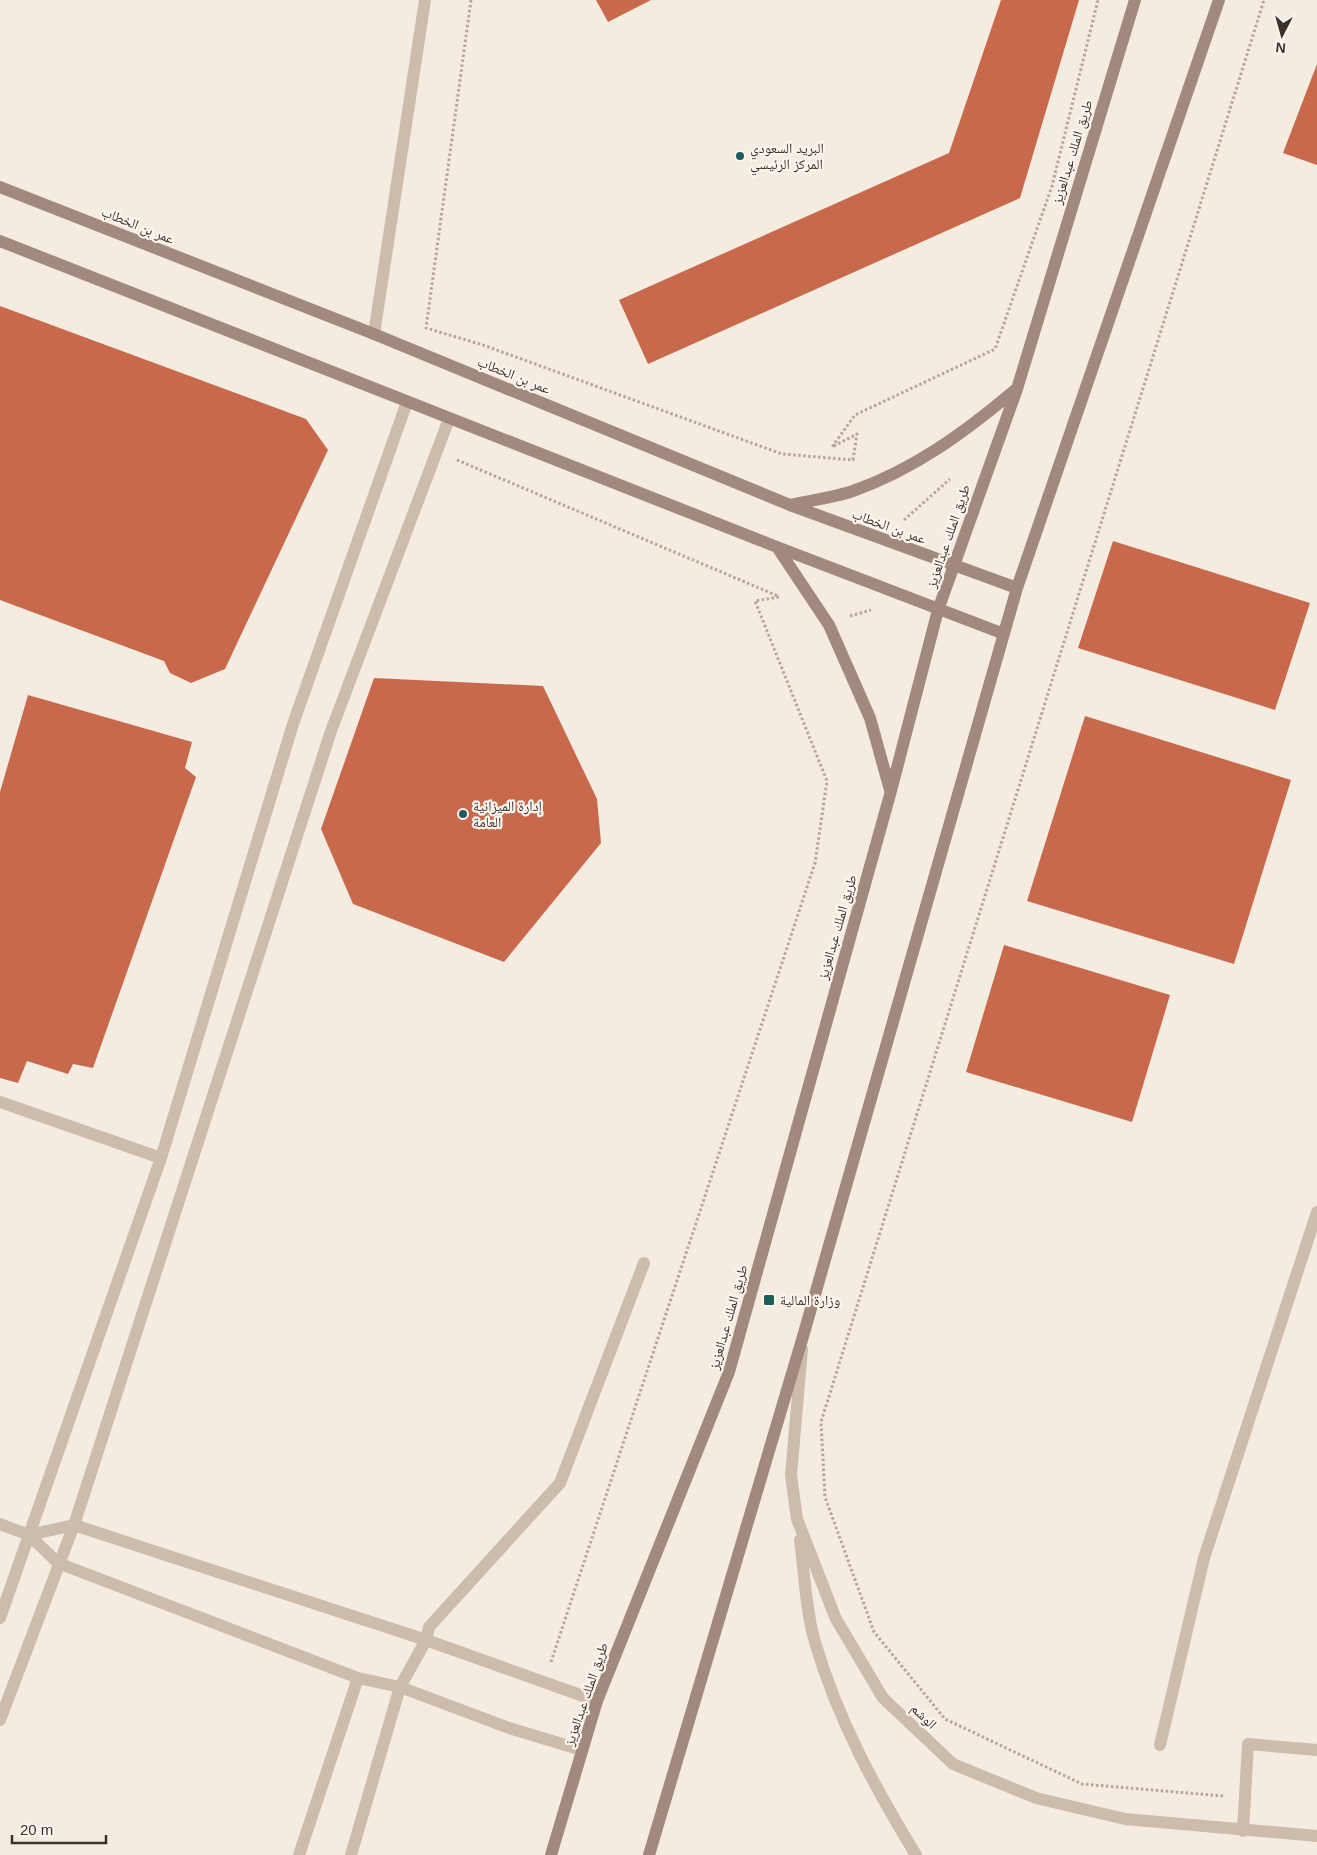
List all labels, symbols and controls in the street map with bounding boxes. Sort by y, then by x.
north arrow [1257,10,1307,60]
text: N [1275,39,1287,56]
street label: طريق الملك عبدالعزيز [1048,98,1097,208]
place label: البريد السعودي المركز الرئيسي [750,140,824,176]
marker: البريد السعودي المركز الرئيسي [734,150,746,162]
street label: عمر بن الخطاب [99,203,177,248]
street label: عمر بن الخطاب [475,353,553,398]
street label: طريق الملك عبدالعزيز [922,482,975,591]
street label: عمر بن الخطاب [850,505,928,548]
place label: إدارة الميزانية العامة [473,798,542,830]
marker: إدارة الميزانية العامة [457,808,469,820]
street label: طريق الملك عبدالعزيز [814,873,862,983]
street label: طريق الملك عبدالعزيز [705,1263,753,1373]
place label: وزارة المالية [780,1292,840,1309]
marker: وزارة المالية [762,1293,776,1307]
street label: طريق الملك عبدالعزيز [560,1640,613,1749]
street label: الوشم [906,1700,940,1733]
scale bar [12,1812,106,1844]
text: 20 m [20,1821,53,1838]

